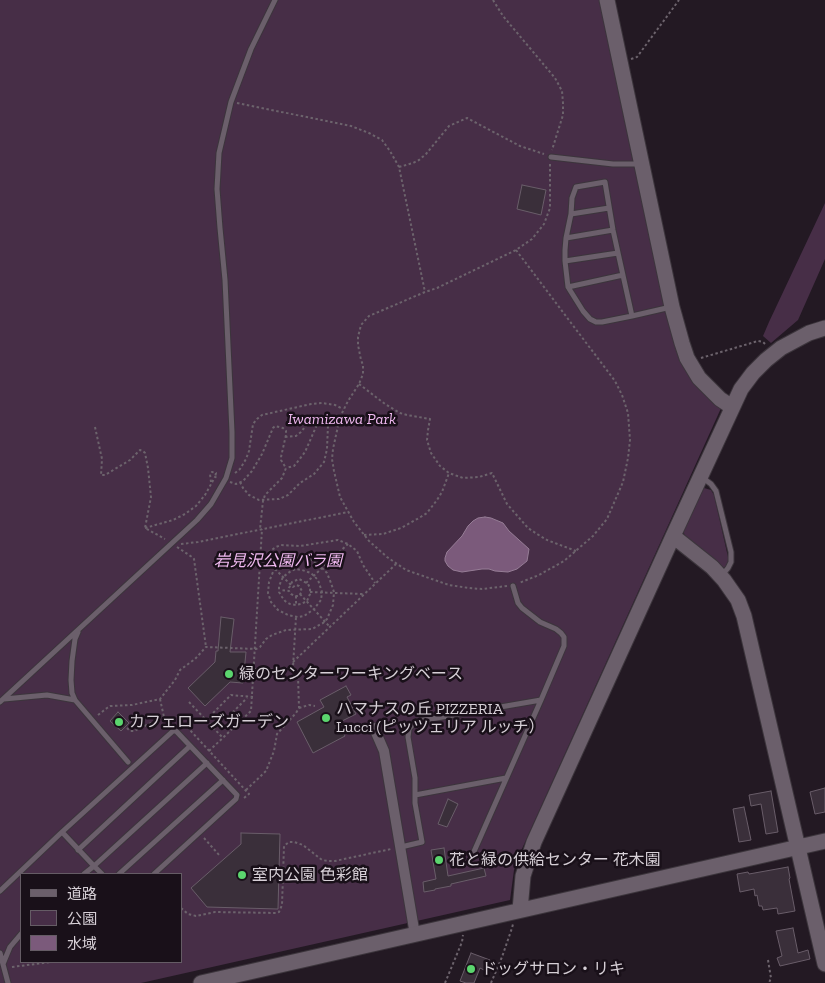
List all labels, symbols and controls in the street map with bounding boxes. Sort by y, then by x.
park label: Iwamizawa Park [288,409,396,429]
park label: 岩見沢公園バラ園 [214,551,342,571]
place label: 緑のセンターワーキングベース [239,664,463,684]
marker: 緑のセンターワーキングベース [223,668,235,680]
place label: ハマナスの丘 PIZZERIA Lucci (ピッツェリア ルッチ） [336,699,544,737]
place label: カフェローズガーデン [129,712,289,732]
marker: ハマナスの丘 PIZZERIA Lucci (ピッツェリア ルッチ） [320,712,332,724]
marker: カフェローズガーデン [113,716,125,728]
place label: 花と緑の供給センター 花木園 [449,850,661,870]
marker: 花と緑の供給センター 花木園 [433,854,445,866]
place label: 室内公園 色彩館 [252,865,368,885]
marker: 室内公園 色彩館 [236,869,248,881]
legend [20,873,182,963]
text: 道路 [67,885,97,903]
text: 公園 [67,910,97,928]
text: 水域 [67,935,97,953]
place label: ドッグサロン・リキ [481,959,625,979]
marker: ドッグサロン・リキ [465,963,477,975]

